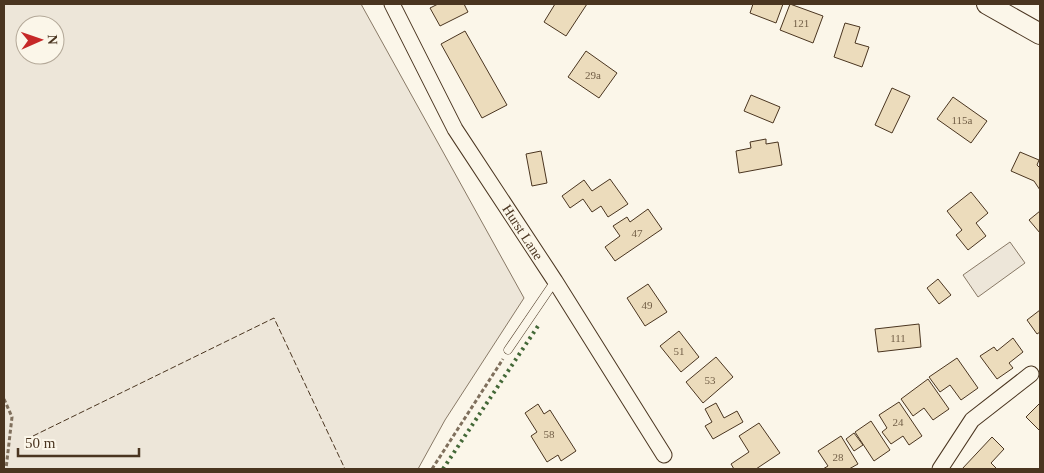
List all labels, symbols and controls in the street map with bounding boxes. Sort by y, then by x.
north arrow [15,15,65,65]
house number: 121 [793,17,809,29]
text: N [45,34,60,45]
house number: 29a [585,69,601,81]
house number: 115a [952,114,973,126]
street label: Hurst Lane [499,202,546,263]
house number: 47 [632,227,643,239]
house number: 49 [642,299,653,311]
house number: 111 [890,332,906,344]
house number: 51 [674,345,685,357]
house number: 53 [705,374,716,386]
house number: 24 [893,416,904,428]
scale bar [18,426,139,458]
house number: 58 [544,428,555,440]
text: 50 m [25,435,56,451]
house number: 28 [833,451,844,463]

